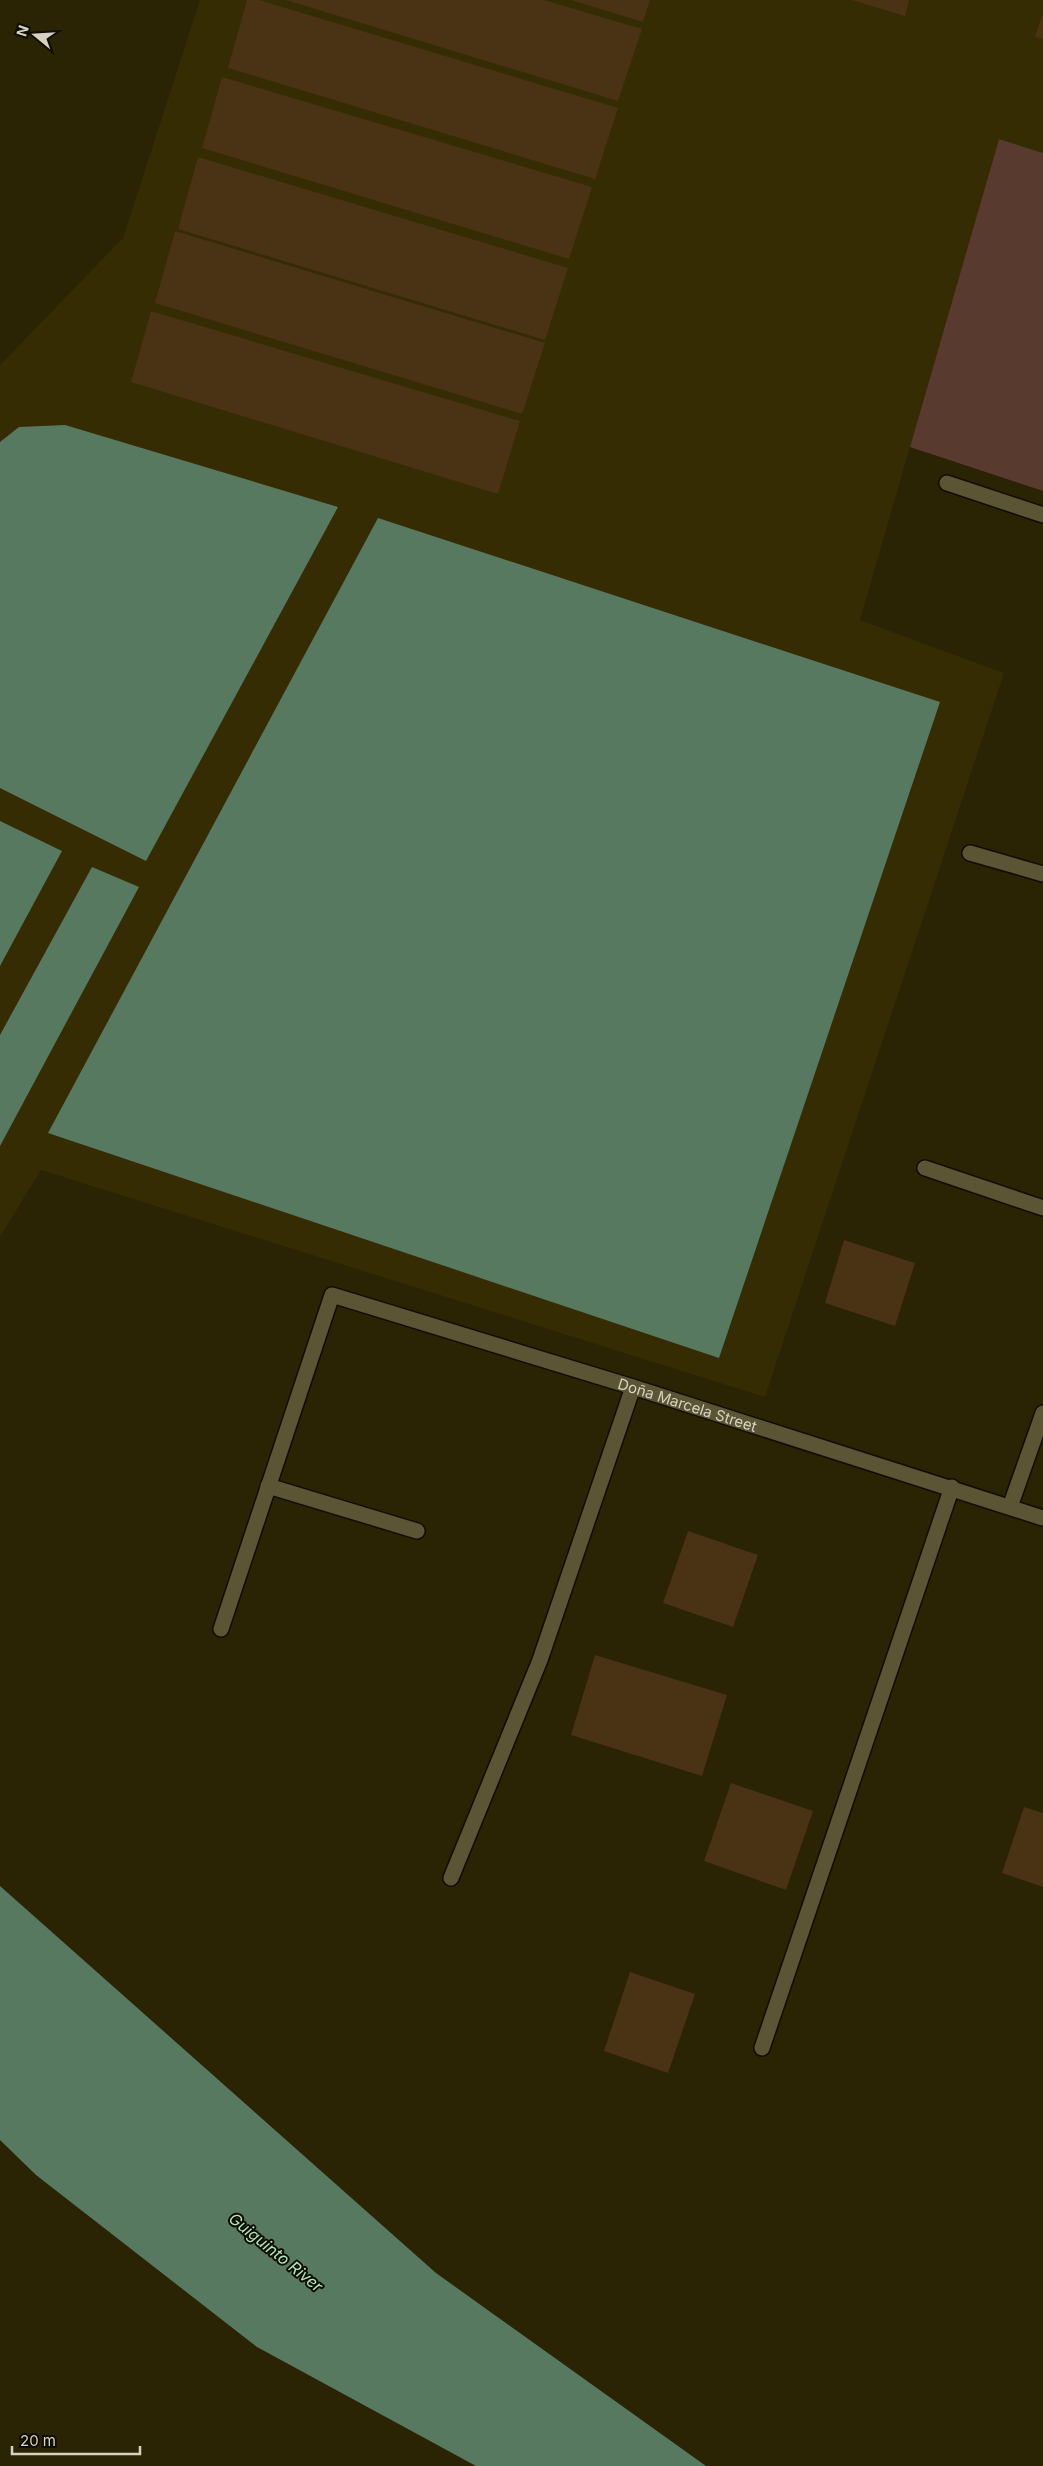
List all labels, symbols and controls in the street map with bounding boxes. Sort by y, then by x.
north arrow [10,10,60,60]
text: N [12,23,32,39]
street label: Doña Marcela Street [616,1374,759,1436]
water label: Guiguinto River [225,2208,328,2297]
scale bar [12,2424,140,2456]
text: 20 m [20,2431,56,2450]

